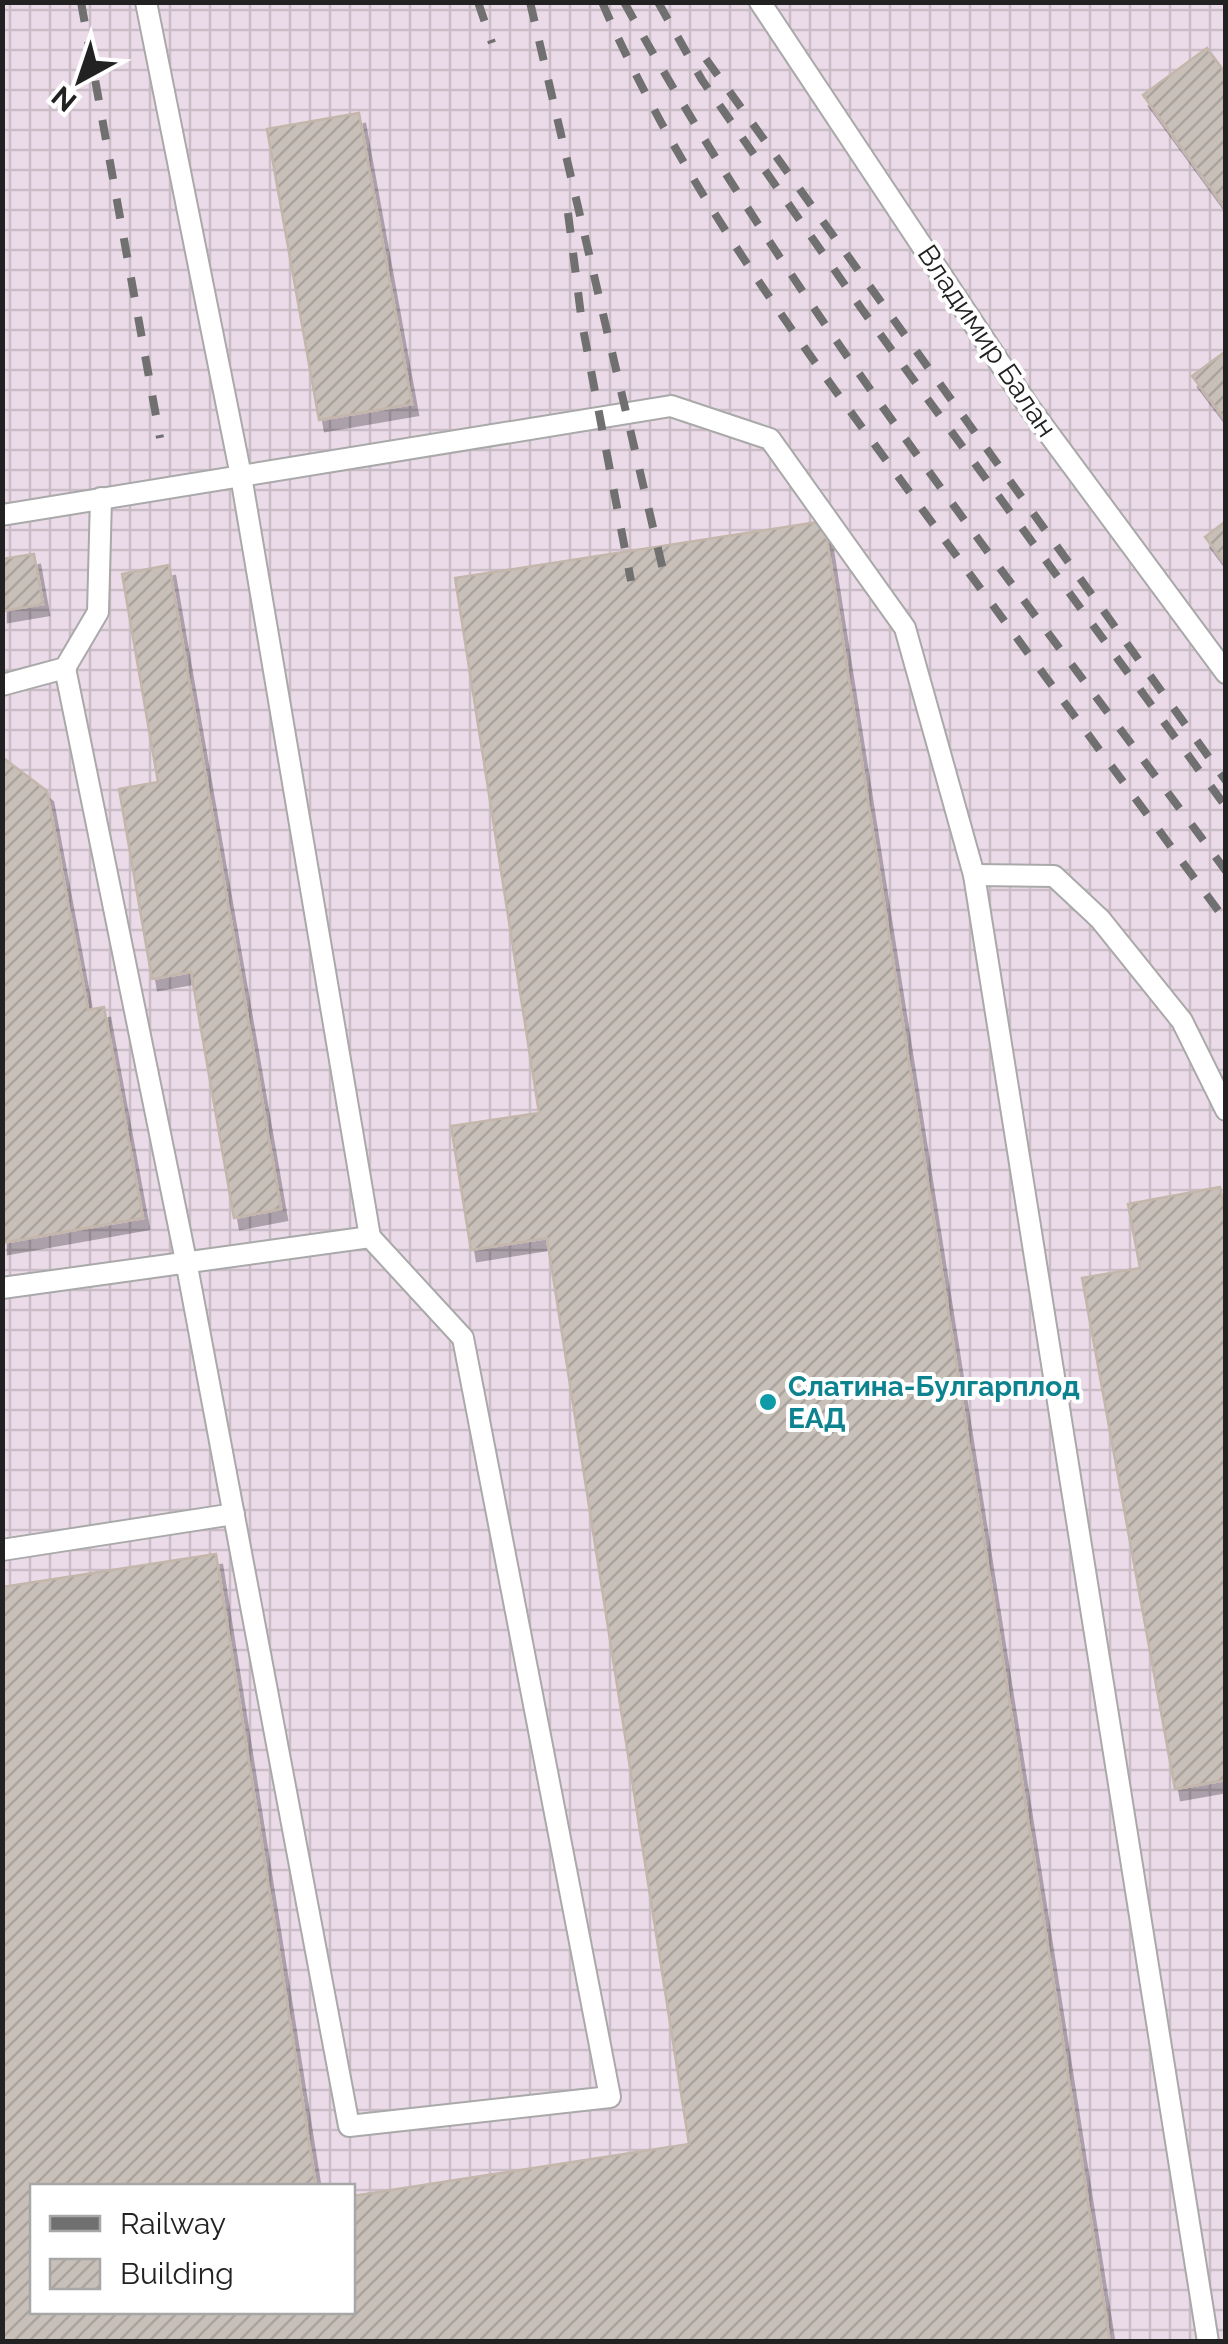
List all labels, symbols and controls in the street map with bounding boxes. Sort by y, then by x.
north arrow [30,30,130,130]
text: N [45,79,83,118]
street label: Владимир Балан [911,239,1063,443]
place label: Слатина-Булгарплод ЕАД [788,1370,1080,1435]
marker: Слатина-Булгарплод ЕАД [757,1391,779,1413]
legend [30,2184,355,2314]
text: Railway [120,2206,226,2241]
text: Building [120,2256,234,2291]

